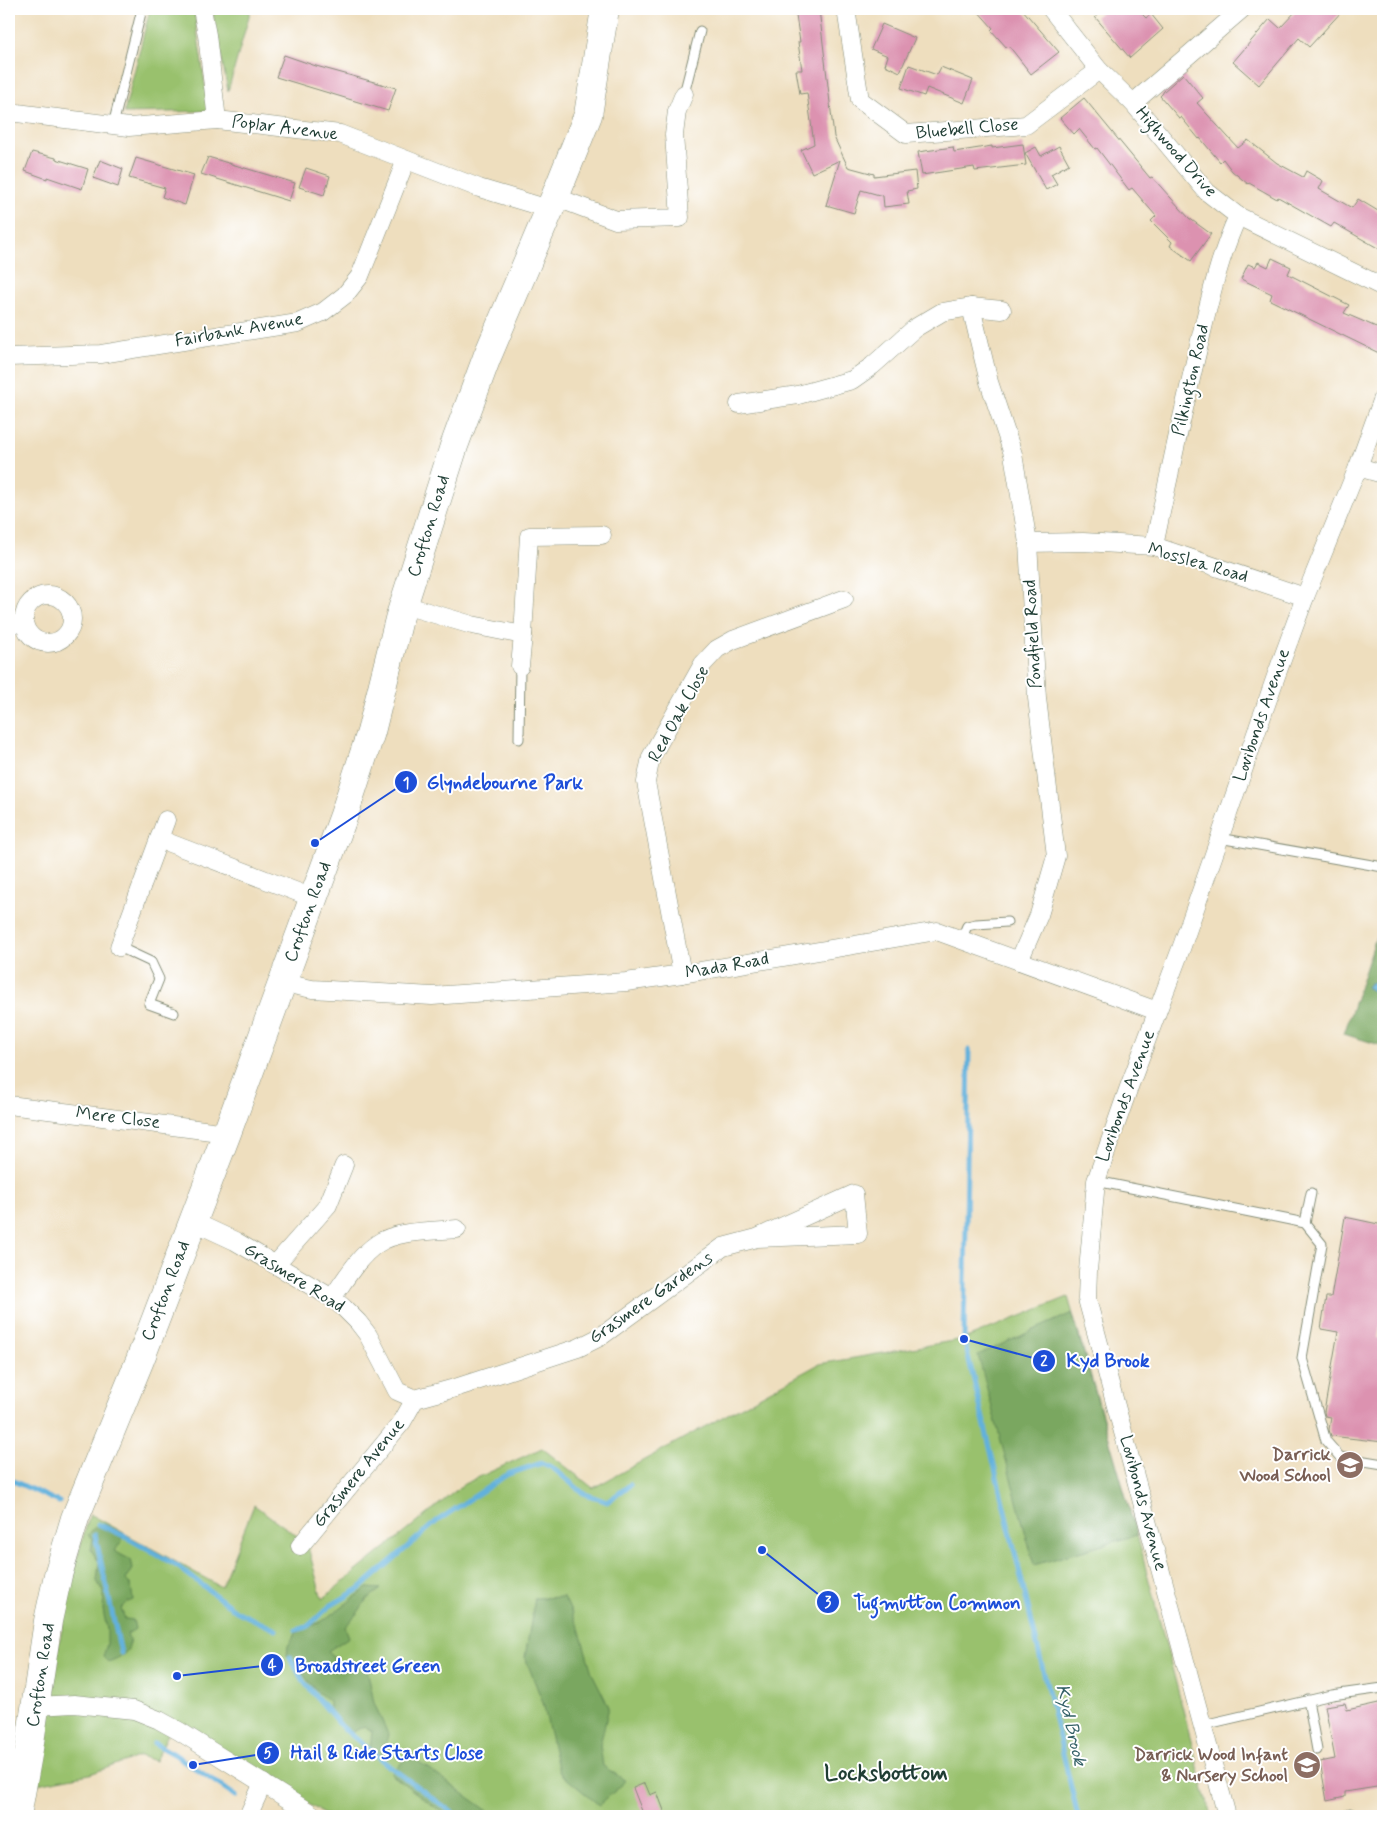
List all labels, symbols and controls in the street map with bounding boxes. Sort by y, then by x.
street label: Highwood Drive [1128,101,1222,204]
street label: Poplar Avenue [230,110,340,146]
street label: Bluebell Close [915,113,1019,145]
street label: Fairbank Avenue [173,307,305,353]
street label: Pilkington Road [1166,322,1217,439]
street label: Crofton Road [402,472,456,580]
street label: Mosslea Road [1145,537,1251,589]
street label: Pondfield Road [1018,579,1048,689]
street label: Lovibonds Avenue [1228,645,1296,785]
street label: Red Oak Close [643,661,715,767]
callout: Glyndebourne Park [393,765,592,799]
text: Glyndebourne Park [427,771,584,796]
text: 1 [403,774,409,794]
street label: Crofton Road [279,858,337,966]
street label: Mada Road [683,947,771,985]
street label: Lovibonds Avenue [1091,1026,1161,1166]
street label: Mere Close [74,1101,162,1135]
street label: Crofton Road [136,1237,196,1345]
street label: Grasmere Road [239,1237,349,1319]
street label: Grasmere Gardens [584,1246,718,1350]
callout: Kyd Brook [1032,1344,1160,1378]
text: Kyd Brook [1066,1349,1150,1374]
text: 2 [1040,1352,1048,1372]
street label: Grasmere Avenue [307,1413,411,1533]
street label: Lovibonds Avenue [1113,1433,1173,1573]
place label: Darrick Wood School [1238,1443,1332,1488]
school or university icon: Darrick Wood School [1335,1450,1365,1480]
callout: Tugmutton Common [816,1585,1033,1619]
text: Tugmutton Common [853,1591,1021,1619]
text: 3 [825,1593,832,1613]
street label: Crofton Road [21,1621,61,1729]
callout: Broadstreet Green [259,1648,453,1682]
text: Broadstreet Green [295,1654,441,1679]
text: 4 [268,1656,277,1676]
water label: Kyd Brook [1049,1682,1093,1770]
callout: Hail & Ride Starts Close [255,1736,494,1770]
text: Hail & Ride Starts Close [291,1741,483,1766]
place label: Darrick Wood Infant & Nursery School [1134,1743,1288,1788]
text: 5 [263,1744,273,1764]
school or university icon: Darrick Wood Infant & Nursery School [1292,1750,1322,1780]
district label: Locksbottom [824,1760,948,1788]

